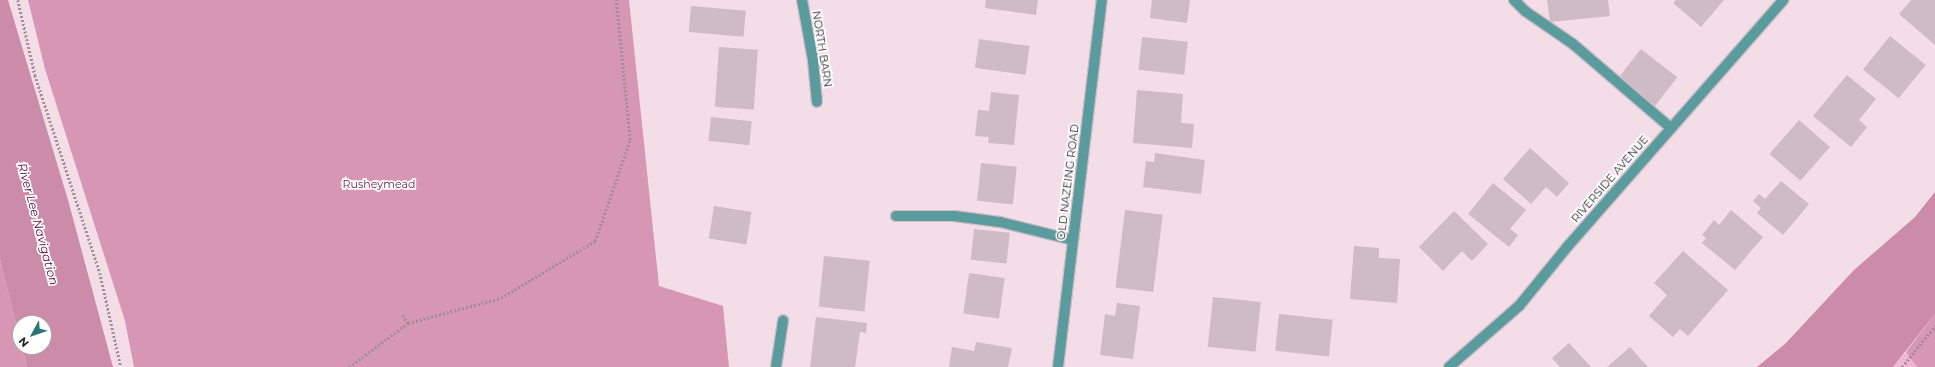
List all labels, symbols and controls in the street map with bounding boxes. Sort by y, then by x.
street label: NORTH BARN [809,10,835,88]
street label: OLD NAZEING ROAD [1054,123,1082,241]
street label: RIVERSIDE AVENUE [1569,133,1651,225]
water label: River Lee Navigation [15,161,61,287]
park label: Rusheymead [343,177,415,191]
north arrow [12,315,52,355]
text: N [15,334,32,350]

